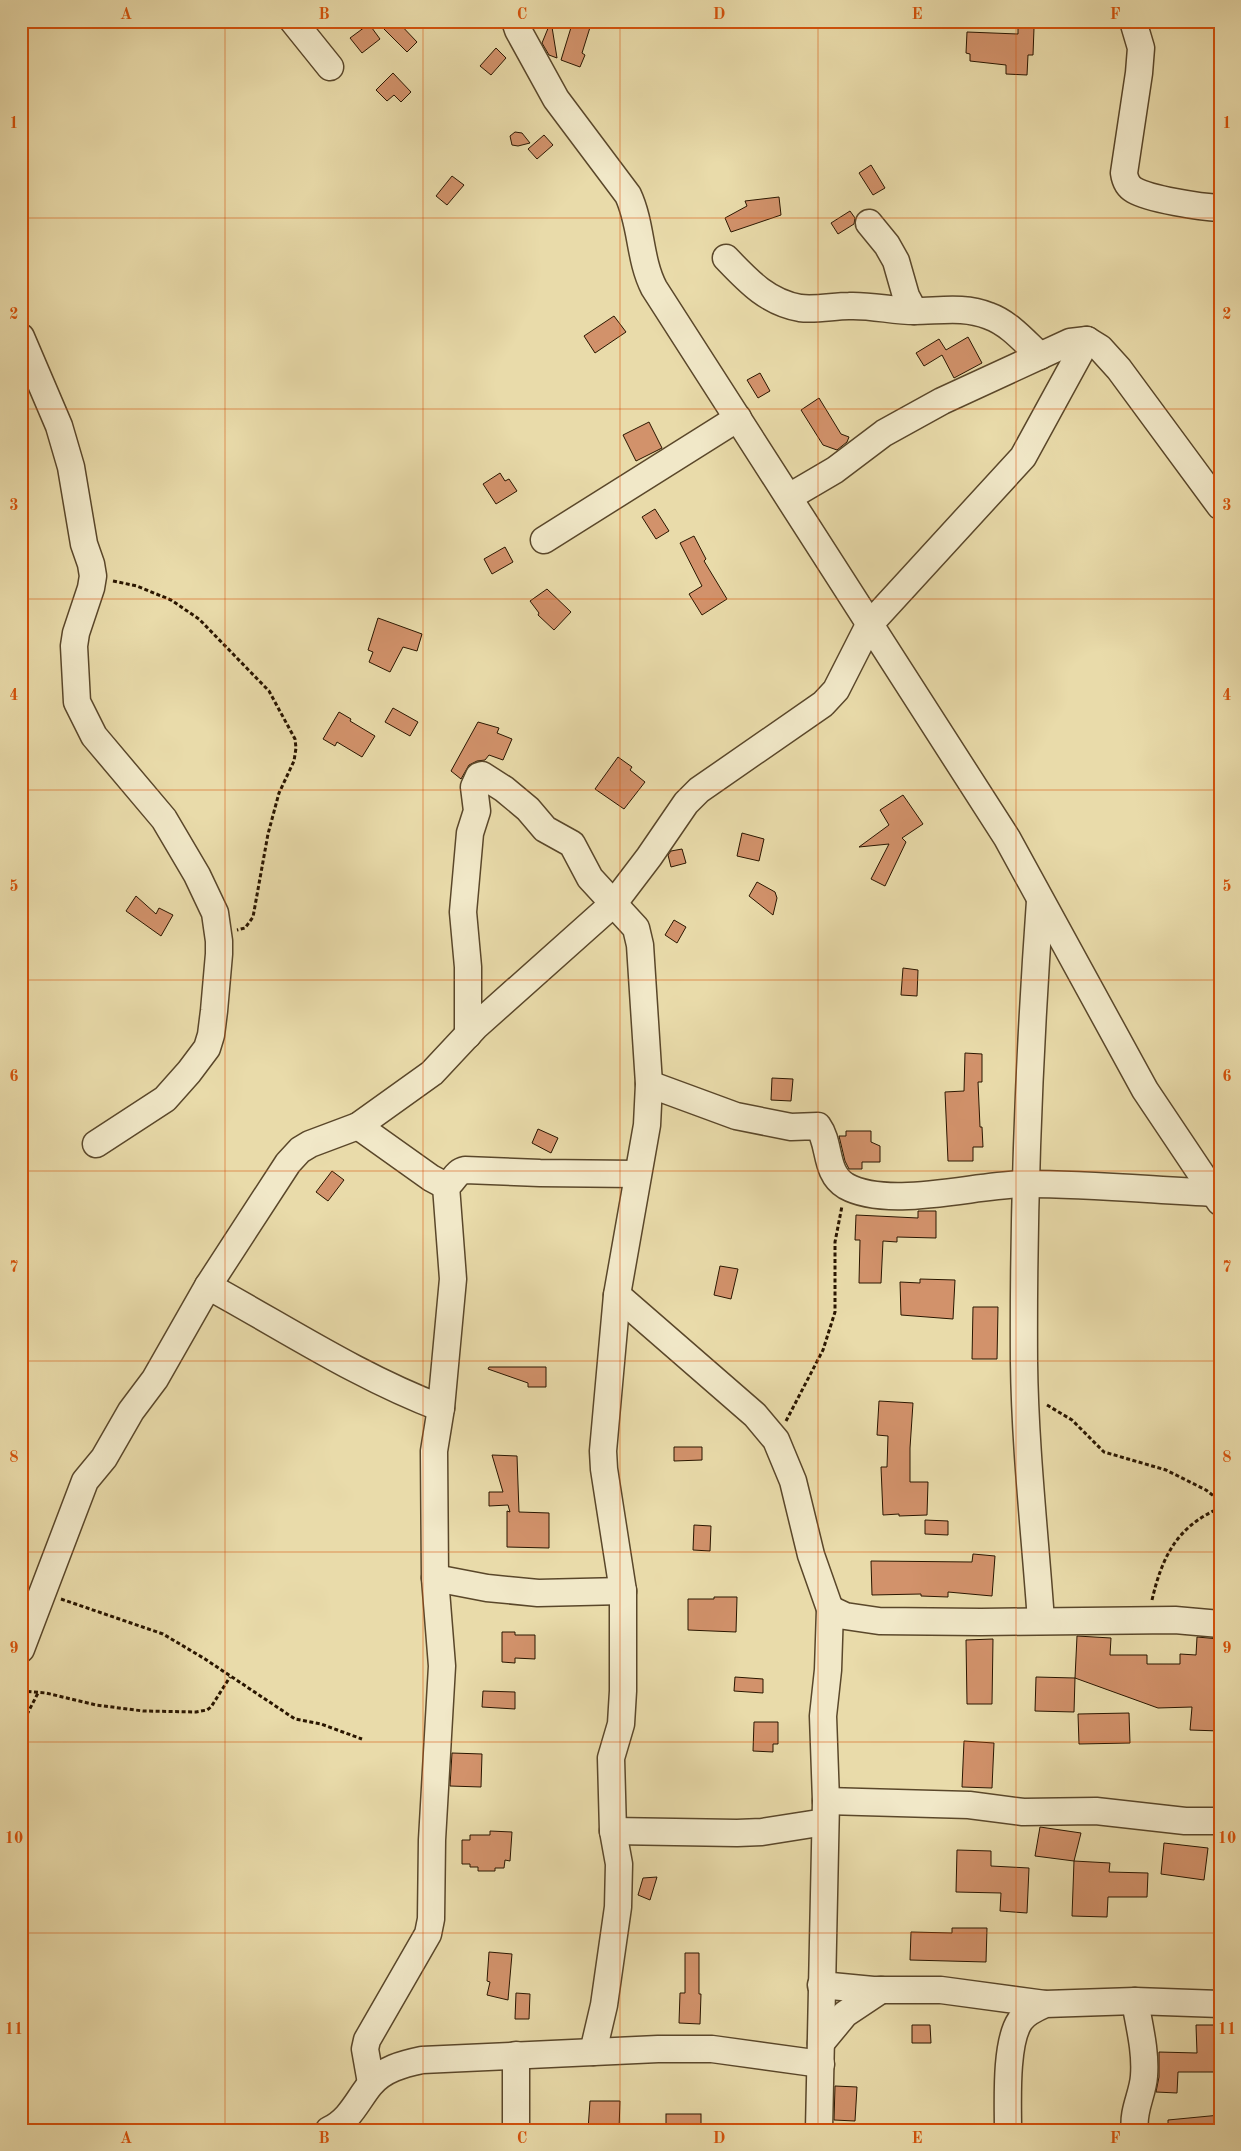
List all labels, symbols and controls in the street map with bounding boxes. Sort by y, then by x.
text: A [120,7,132,23]
text: B [318,7,330,23]
text: C [517,7,527,23]
text: D [713,7,725,23]
text: E [911,7,923,23]
text: F [1110,7,1121,23]
text: 1 [9,116,19,132]
text: 1 [1222,116,1232,132]
text: 2 [9,307,19,323]
text: 2 [1222,307,1232,323]
text: 3 [9,498,19,514]
text: 3 [1222,498,1232,514]
text: 4 [9,688,19,704]
text: 4 [1222,688,1232,704]
text: 5 [9,879,19,895]
text: 5 [1222,879,1232,895]
text: 6 [9,1069,19,1085]
text: 6 [1222,1069,1232,1085]
text: 7 [9,1260,19,1276]
text: 7 [1222,1260,1232,1276]
text: 8 [9,1450,19,1466]
text: 8 [1222,1450,1232,1466]
text: 9 [9,1641,19,1657]
text: 9 [1222,1641,1232,1657]
text: 10 [5,1831,23,1847]
text: 10 [1218,1831,1236,1847]
text: 11 [5,2022,23,2038]
text: 11 [1218,2022,1236,2038]
text: A [120,2131,132,2147]
text: B [318,2131,330,2147]
text: C [517,2131,527,2147]
text: D [713,2131,725,2147]
text: E [911,2131,923,2147]
text: F [1110,2131,1121,2147]

